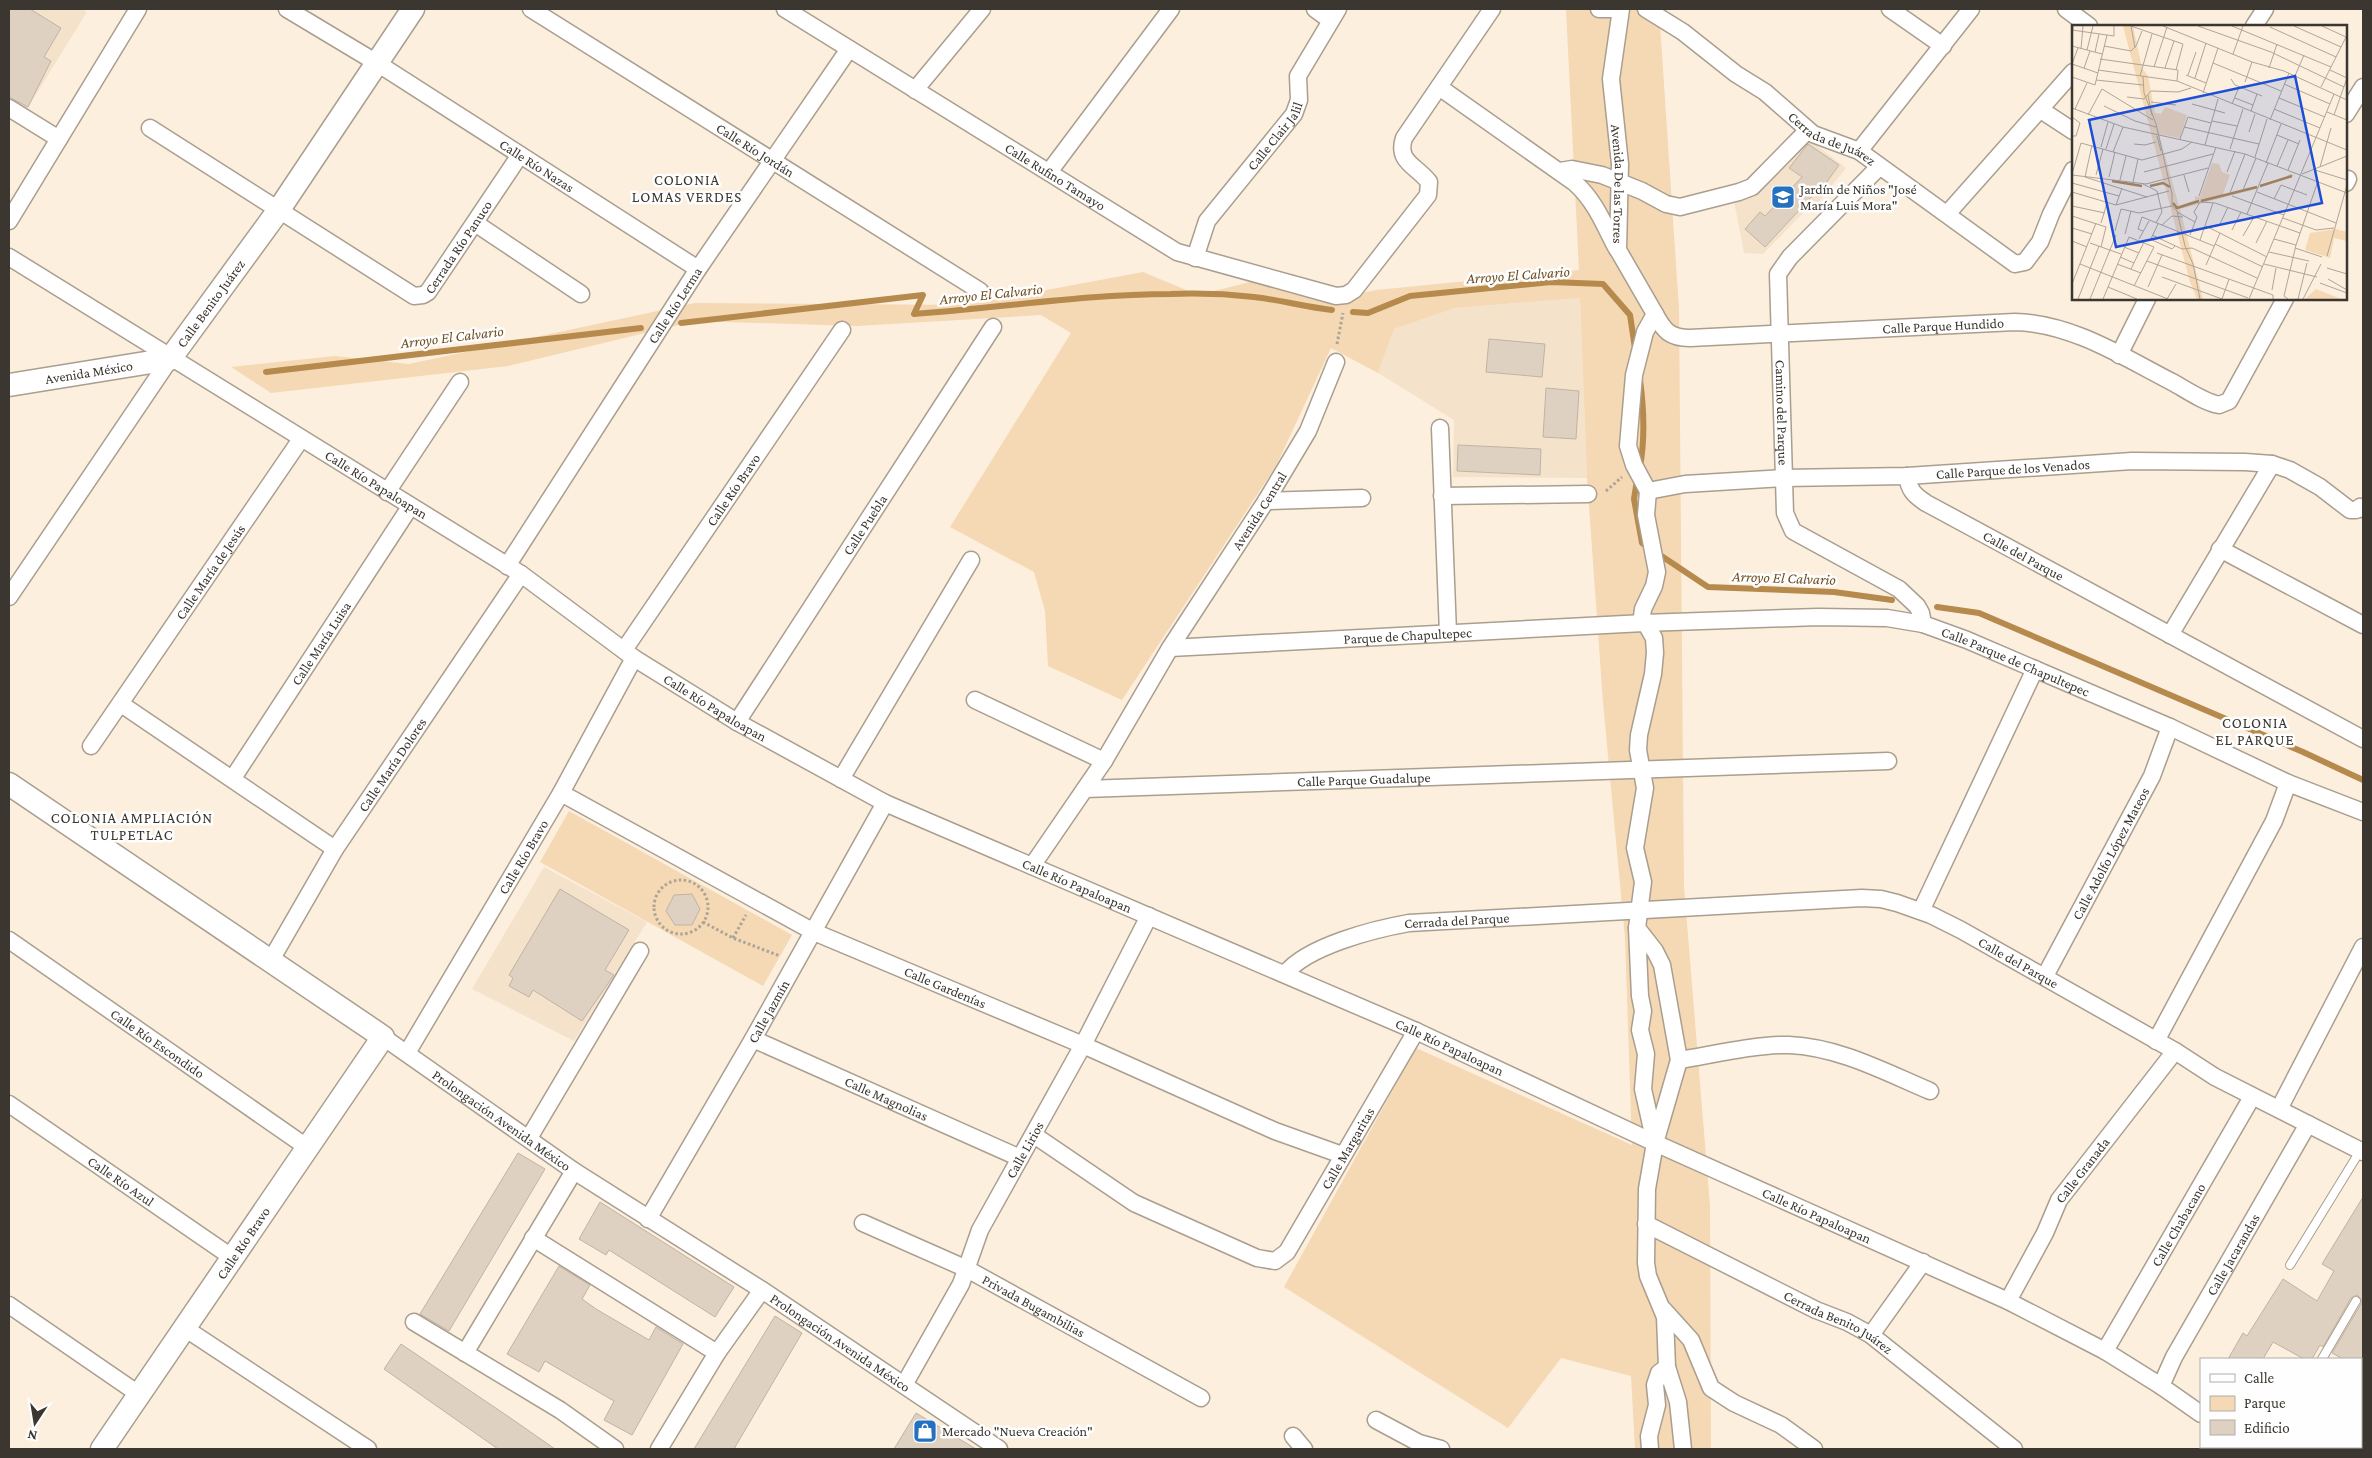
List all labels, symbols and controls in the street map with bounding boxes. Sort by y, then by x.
inset map [2072,25,2347,300]
street label: Calle Clair Jalil [1244,99,1306,173]
street label: Cerrada de Juárez [1785,108,1879,169]
street label: Calle Río Jordán [713,119,798,181]
street label: Avenida De las Torres [1608,123,1628,244]
street label: Calle Río Nazas [497,136,577,195]
street label: Calle Rufino Tamayo [1002,139,1108,214]
district label: COLONIA LOMAS VERDES [632,172,742,205]
place label: Jardín de Niños "José María Luis Mora" [1798,181,1917,213]
school or university icon: Jardín de Niños "José María Luis Mora" [1770,184,1796,210]
street label: Cerrada Río Panuco [421,197,495,297]
street label: Calle Benito Juárez [173,256,248,350]
water label: Arroyo El Calvario [1465,263,1570,288]
street label: Calle Río Lerma [644,264,705,346]
water label: Arroyo El Calvario [938,281,1043,308]
street label: Calle Parque Hundido [1882,315,2004,337]
water label: Arroyo El Calvario [399,323,505,352]
street label: Avenida México [44,357,134,387]
street label: Camino del Parque [1773,360,1792,465]
street label: Calle Río Papaloapan [322,447,431,522]
street label: Calle Río Bravo [703,450,763,529]
street label: Calle Parque de los Venados [1935,456,2091,482]
street label: Avenida Central [1228,468,1290,553]
street label: Calle Puebla [839,491,891,558]
street label: Calle María de Jesús [172,521,248,622]
street label: Calle del Parque [1980,527,2067,584]
water label: Arroyo El Calvario [1731,568,1836,589]
street label: Calle María Luisa [288,598,354,688]
street label: Calle Parque de Chapultepec [1939,623,2092,700]
street label: Parque de Chapultepec [1343,624,1472,647]
street label: Calle Río Papaloapan [661,670,770,745]
street label: Calle María Dolores [355,715,430,815]
district label: COLONIA EL PARQUE [2215,715,2295,748]
street label: Calle Parque Guadalupe [1297,769,1431,790]
street label: Calle Adolfo López Mateos [2069,785,2152,922]
district label: COLONIA AMPLIACIÓN TULPETLAC [51,810,213,843]
street label: Calle Río Bravo [495,817,551,897]
street label: Calle Río Papaloapan [1020,855,1135,916]
street label: Cerrada del Parque [1403,909,1510,932]
street label: Calle del Parque [1976,934,2061,991]
street label: Calle Gardenías [902,963,989,1011]
street label: Calle Jazmín [744,977,793,1046]
street label: Calle Río Escondido [108,1005,208,1082]
street label: Calle Río Papaloapan [1393,1015,1507,1079]
street label: Prolongación Avenida México [430,1066,574,1174]
street label: Calle Magnolias [842,1073,931,1124]
street label: Calle Margaritas [1317,1104,1378,1192]
street label: Calle Lirios [1002,1119,1047,1181]
street label: Calle Granada [2052,1134,2113,1206]
street label: Calle Río Azul [85,1153,158,1210]
street label: Calle Chabacano [2148,1180,2209,1269]
street label: Calle Río Papaloapan [1760,1184,1874,1247]
street label: Calle Río Bravo [213,1204,273,1282]
street label: Calle Jacarandas [2203,1211,2263,1298]
street label: Privada Bugambilias [980,1271,1088,1341]
street label: Cerrada Benito Juárez [1781,1287,1896,1357]
street label: Prolongación Avenida México [767,1290,913,1395]
legend [2200,1358,2362,1448]
text: Calle [2244,1370,2275,1386]
text: Parque [2244,1395,2286,1412]
north arrow [10,1398,60,1448]
shop icon: Mercado "Nueva Creación" [912,1418,938,1444]
text: Edificio [2244,1420,2290,1436]
place label: Mercado "Nueva Creación" [942,1423,1093,1439]
text: N [26,1427,39,1445]

